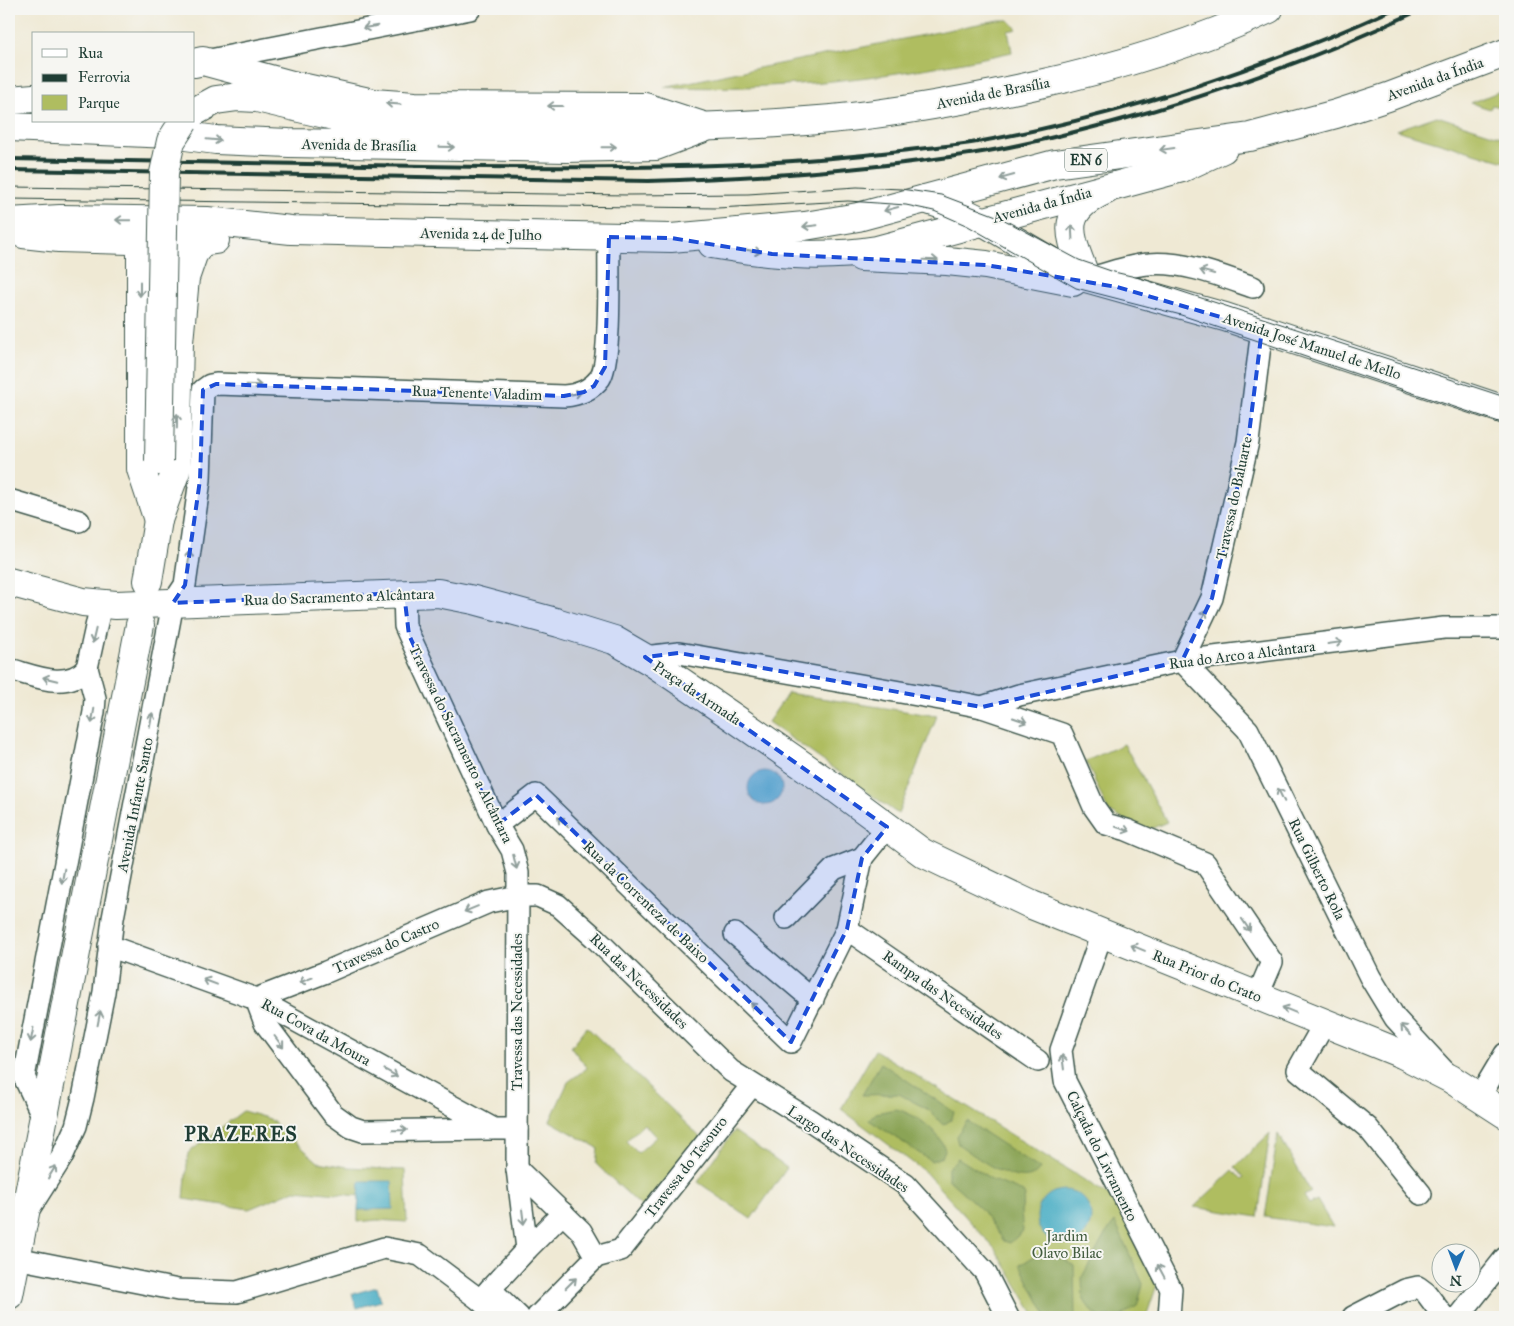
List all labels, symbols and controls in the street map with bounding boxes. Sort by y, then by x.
one-way arrow [362,23,378,33]
legend [32,32,195,122]
text: Rua [78,44,103,62]
street label: Avenida da Índia [1383,52,1486,105]
text: Ferrovia [78,68,131,86]
street label: Avenida de Brasília [934,73,1052,113]
text: Parque [78,94,120,113]
one-way arrow [385,100,401,109]
one-way arrow [548,101,564,111]
one-way arrow [206,135,222,144]
street label: Avenida de Brasília [300,135,417,155]
one-way arrow [438,142,455,152]
one-way arrow [601,143,617,152]
one-way arrow [1159,144,1175,154]
road number: EN 6 [1065,148,1107,172]
one-way arrow [999,173,1015,183]
street label: Avenida da Índia [989,182,1094,227]
one-way arrow [884,204,900,214]
one-way arrow [116,215,132,225]
one-way arrow [802,221,818,231]
street label: Avenida 24 de Julho [419,224,542,245]
one-way arrow [1067,225,1076,241]
one-way arrow [746,247,762,257]
one-way arrow [922,255,938,264]
one-way arrow [1199,267,1215,276]
one-way arrow [135,280,145,297]
street label: Avenida José Manuel de Mello [1219,308,1404,384]
one-way arrow [246,381,262,390]
street label: Rua Tenente Valadim [411,382,543,404]
one-way arrow [565,389,581,399]
one-way arrow [172,414,182,430]
street label: Travessa do Baluarte [1212,435,1256,561]
one-way arrow [184,550,194,566]
street label: Rua do Sacramento a Alcântara [243,585,435,609]
one-way arrow [1199,610,1209,625]
one-way arrow [89,628,99,644]
street label: Rua do Arco a Alcântara [1168,637,1317,673]
one-way arrow [1327,637,1343,647]
street label: Travessa do Sacramento a Alcântara [405,642,517,847]
street label: Praça da Armada [650,657,745,729]
one-way arrow [42,674,58,683]
one-way arrow [87,707,97,723]
one-way arrow [147,713,156,729]
one-way arrow [1012,715,1028,725]
street label: Avenida Infante Santo [113,736,157,875]
one-way arrow [1276,787,1286,802]
street label: Rua Gilberto Rola [1285,815,1350,923]
one-way arrow [557,816,570,828]
one-way arrow [1115,825,1131,834]
street label: Rua da Correnteza de Baixo [579,837,713,967]
one-way arrow [511,854,520,870]
one-way arrow [58,867,67,883]
one-way arrow [464,905,479,914]
street label: Travessa do Castro [330,914,442,978]
one-way arrow [1242,917,1252,931]
street label: Rua das Necessidades [586,929,692,1033]
street label: Travessa das Necessidades [508,933,526,1091]
one-way arrow [1131,943,1146,952]
street label: Rua Prior do Crato [1150,946,1265,1006]
street label: Rampa das Necesidades [879,947,1007,1043]
one-way arrow [298,976,314,985]
one-way arrow [203,977,218,986]
street label: Rua Cova da Moura [258,994,375,1070]
one-way arrow [750,1002,762,1014]
one-way arrow [1281,1004,1296,1013]
one-way arrow [94,1011,104,1027]
one-way arrow [1400,1024,1412,1036]
one-way arrow [27,1027,36,1043]
one-way arrow [273,1035,284,1048]
one-way arrow [1058,1054,1068,1070]
one-way arrow [383,1068,398,1078]
street label: Calçada do Livramento [1063,1088,1142,1224]
street label: Largo das Necessidades [784,1102,912,1196]
street label: Travessa do Tesouro [641,1113,731,1221]
district label: PRAZERES [184,1122,298,1146]
one-way arrow [392,1126,408,1135]
one-way arrow [48,1166,58,1180]
one-way arrow [518,1209,528,1225]
park label: Jardim Olavo Bilac [1032,1227,1102,1262]
north arrow [1432,1244,1482,1294]
one-way arrow [1156,1264,1165,1279]
text: N [1450,1272,1462,1289]
one-way arrow [565,1276,577,1289]

